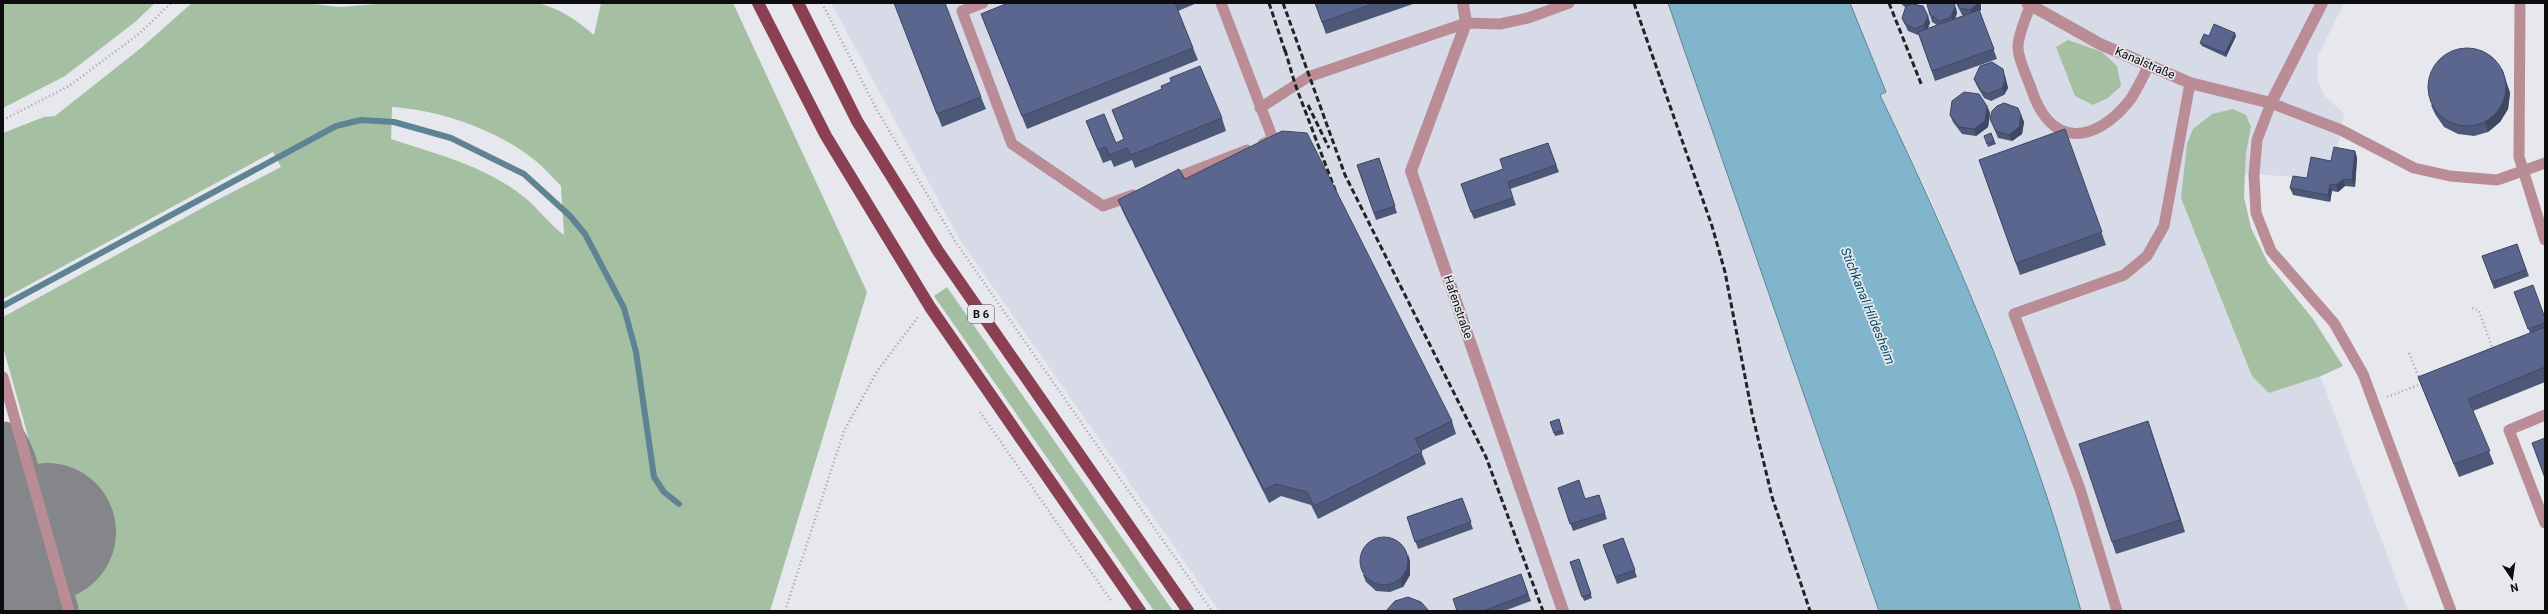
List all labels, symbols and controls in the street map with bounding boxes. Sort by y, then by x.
street label: Kanalstraße [2113,44,2177,82]
water label: Stichkanal Hildesheim [1838,245,1898,367]
street label: Hafenstraße [1441,273,1475,341]
road number: B 6 [968,305,994,323]
north arrow [2492,558,2532,598]
text: N [2509,580,2519,595]

